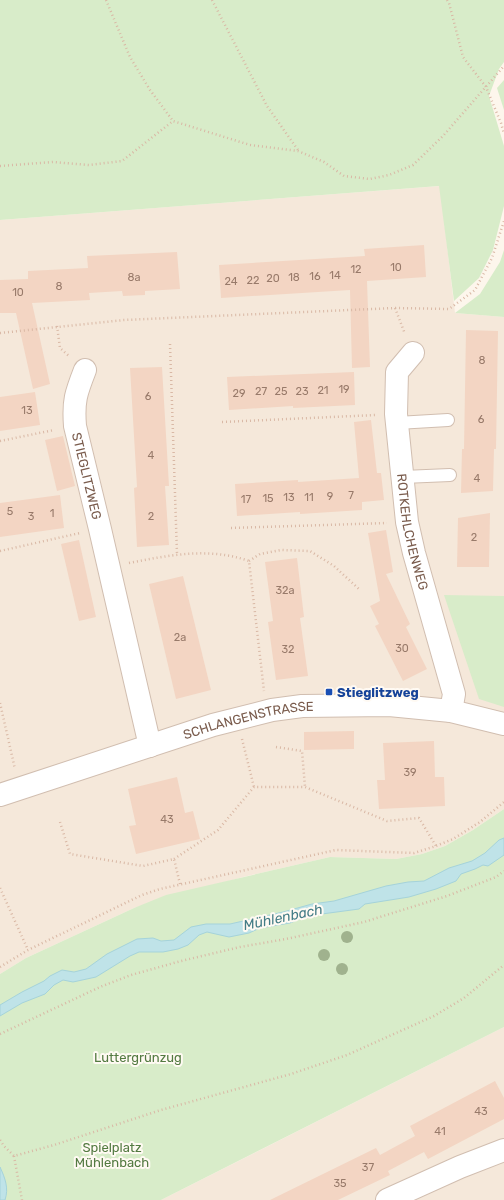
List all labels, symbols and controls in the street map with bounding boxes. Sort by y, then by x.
house number: 10 [390,261,402,274]
house number: 12 [350,263,362,276]
house number: 14 [329,269,341,282]
house number: 16 [309,270,321,283]
house number: 8a [127,271,141,284]
house number: 18 [288,271,300,284]
house number: 20 [266,272,280,285]
house number: 22 [247,274,259,287]
house number: 24 [224,275,238,288]
house number: 8 [56,280,63,293]
house number: 10 [12,286,24,299]
house number: 8 [479,354,486,367]
house number: 19 [338,383,350,396]
house number: 21 [317,384,329,397]
house number: 27 [255,385,267,398]
house number: 25 [275,385,288,398]
house number: 23 [295,385,309,398]
house number: 29 [233,387,245,400]
house number: 6 [145,390,152,403]
house number: 13 [21,404,33,417]
house number: 6 [478,413,485,426]
street label: STIEGLITZWEG [69,431,104,521]
house number: 4 [148,449,155,462]
house number: 4 [474,472,481,485]
street label: ROTKEHLCHENWEG [394,473,431,592]
house number: 7 [348,489,354,502]
house number: 9 [327,490,333,503]
house number: 13 [283,491,295,504]
house number: 11 [304,491,314,504]
house number: 15 [262,492,274,505]
house number: 17 [241,493,252,506]
house number: 5 [7,505,14,518]
house number: 1 [50,507,54,520]
house number: 3 [28,510,35,523]
house number: 2 [148,510,154,523]
house number: 2 [471,531,477,544]
house number: 32a [275,584,295,597]
house number: 2a [174,631,186,644]
house number: 30 [395,642,409,655]
house number: 32 [281,643,295,656]
place label: Stieglitzweg [337,685,419,700]
marker: Stieglitzweg [324,687,334,697]
street label: SCHLANGENSTRASSE [181,699,314,742]
house number: 39 [403,766,417,779]
house number: 43 [160,813,174,826]
water label: Mühlenbach [242,901,324,934]
park label: Luttergrünzug [94,1050,182,1066]
house number: 43 [474,1105,488,1118]
house number: 41 [434,1125,446,1138]
park label: Spielplatz Mühlenbach [75,1140,149,1170]
house number: 37 [362,1161,374,1174]
house number: 35 [333,1177,347,1190]

